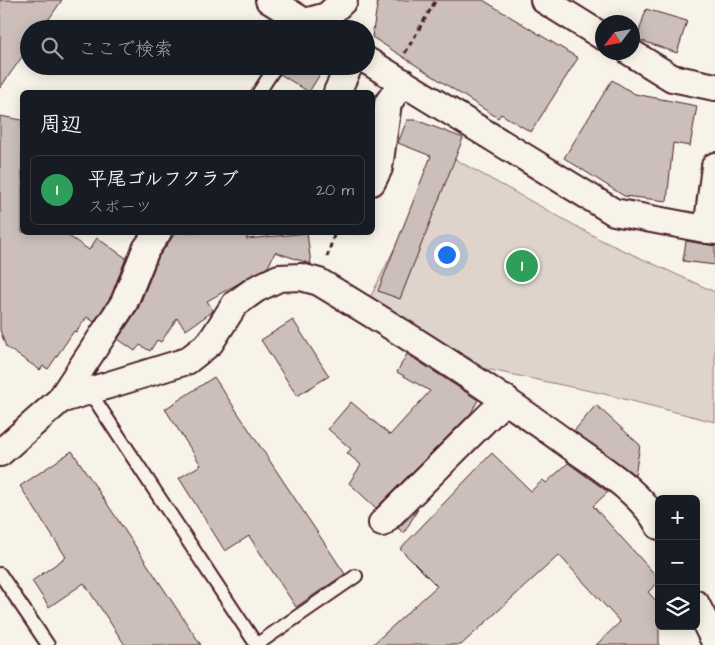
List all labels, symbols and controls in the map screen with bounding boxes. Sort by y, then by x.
north arrow [595,15,640,60]
search box [20,20,375,75]
icon: search [38,34,66,62]
text: ここで検索 [78,36,173,63]
text: 周辺 [40,110,82,139]
text: 平尾ゴルフクラブ [88,166,239,193]
text: 1 [56,179,58,201]
text: 20 m [316,179,354,201]
text: スポーツ [88,196,152,218]
your location [434,242,460,268]
pin: 1 [506,247,538,285]
map controls [655,495,700,630]
button: + [655,495,700,540]
button: − [655,540,700,585]
button: layers [655,585,700,630]

